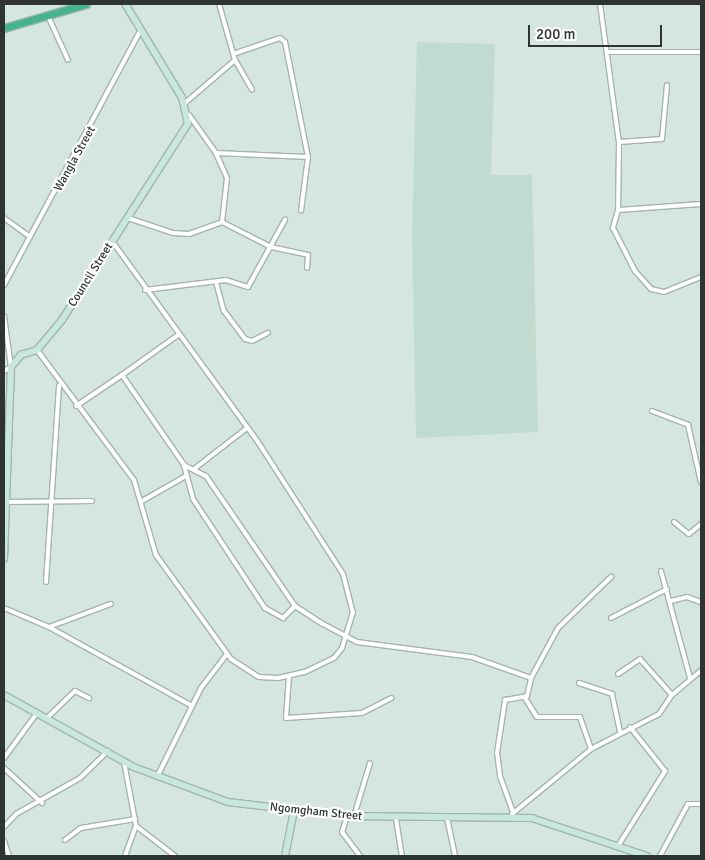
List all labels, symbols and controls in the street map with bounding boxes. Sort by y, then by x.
scale bar [530,15,664,47]
text: 200 m [536,25,576,43]
street label: Wangla Street [51,124,99,194]
street label: Council Street [66,240,116,310]
street label: Ngomgham Street [269,800,363,824]

